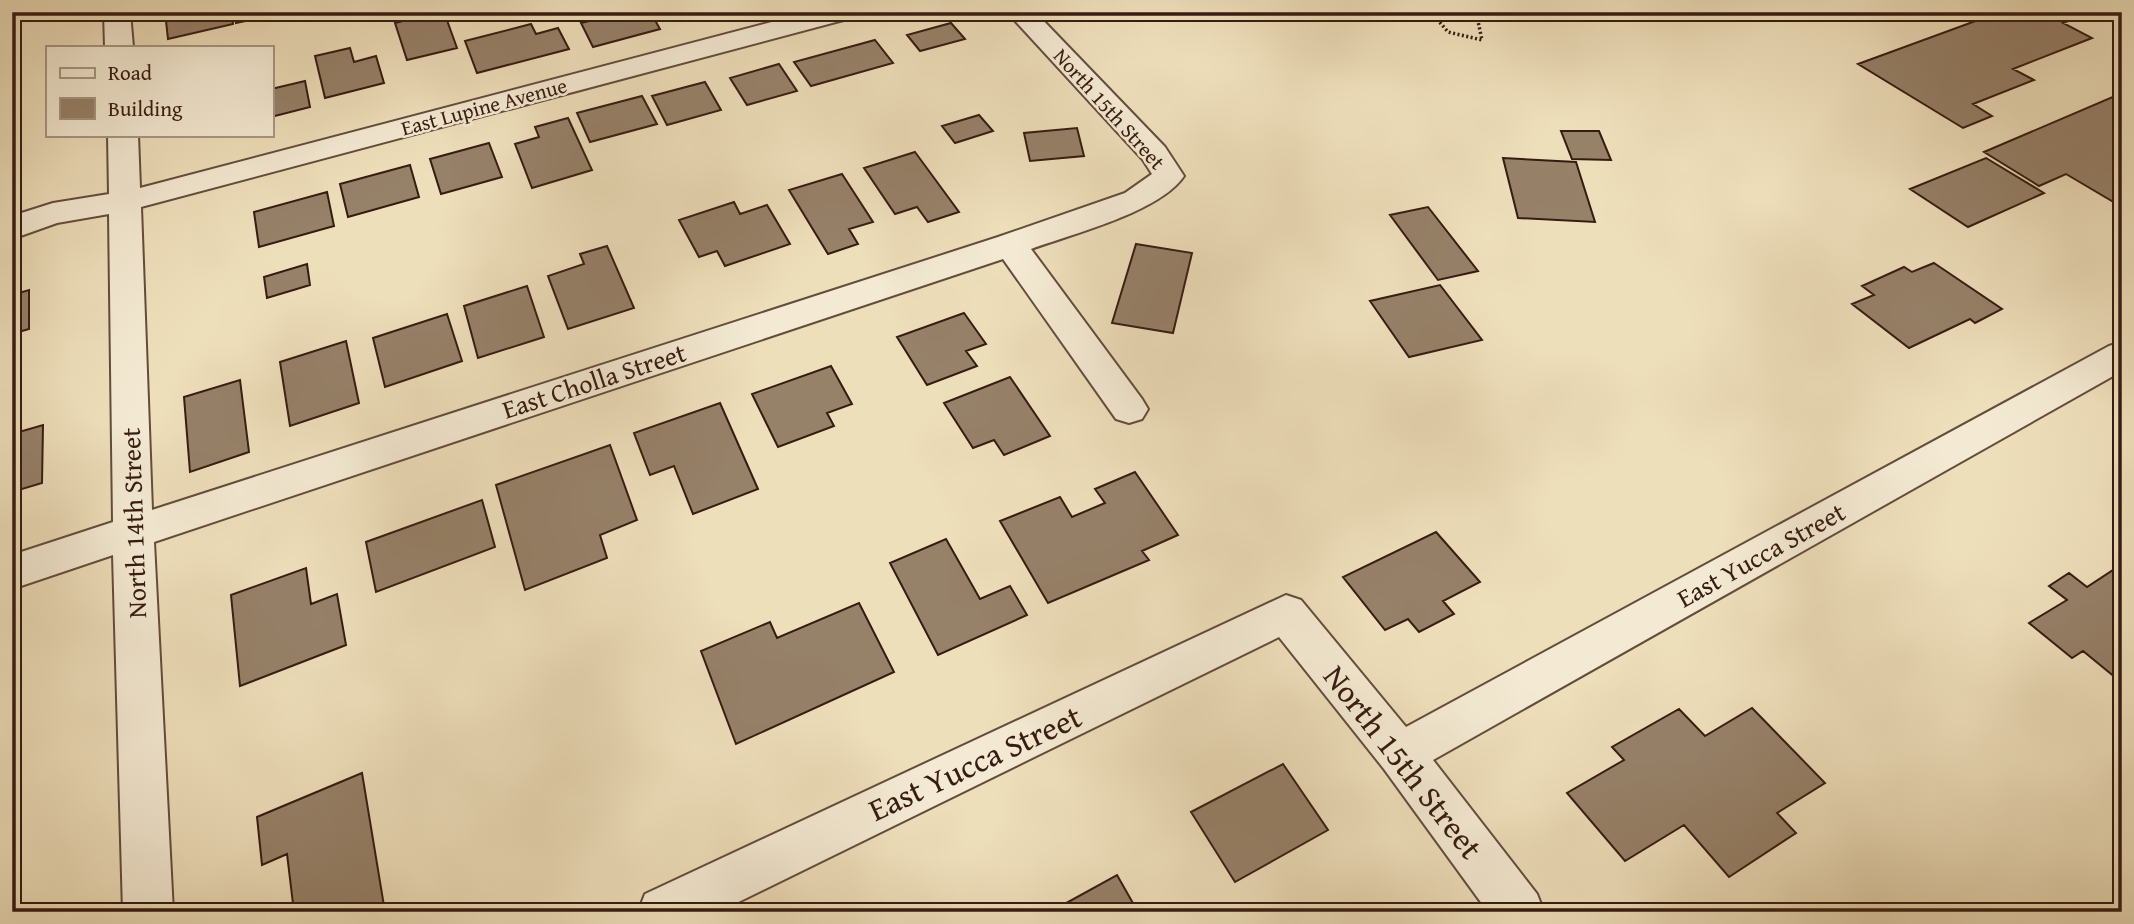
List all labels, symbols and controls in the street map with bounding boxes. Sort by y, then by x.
street label: North 15th Street [1046,41,1173,177]
legend [46,46,273,136]
text: Road [108,57,153,88]
street label: East Lupine Avenue [397,69,570,144]
text: Building [108,93,183,124]
street label: East Cholla Street [497,332,691,429]
street label: North 14th Street [111,427,156,619]
street label: East Yucca Street [1669,492,1852,617]
street label: North 15th Street [1313,655,1494,869]
street label: East Yucca Street [860,693,1089,833]

